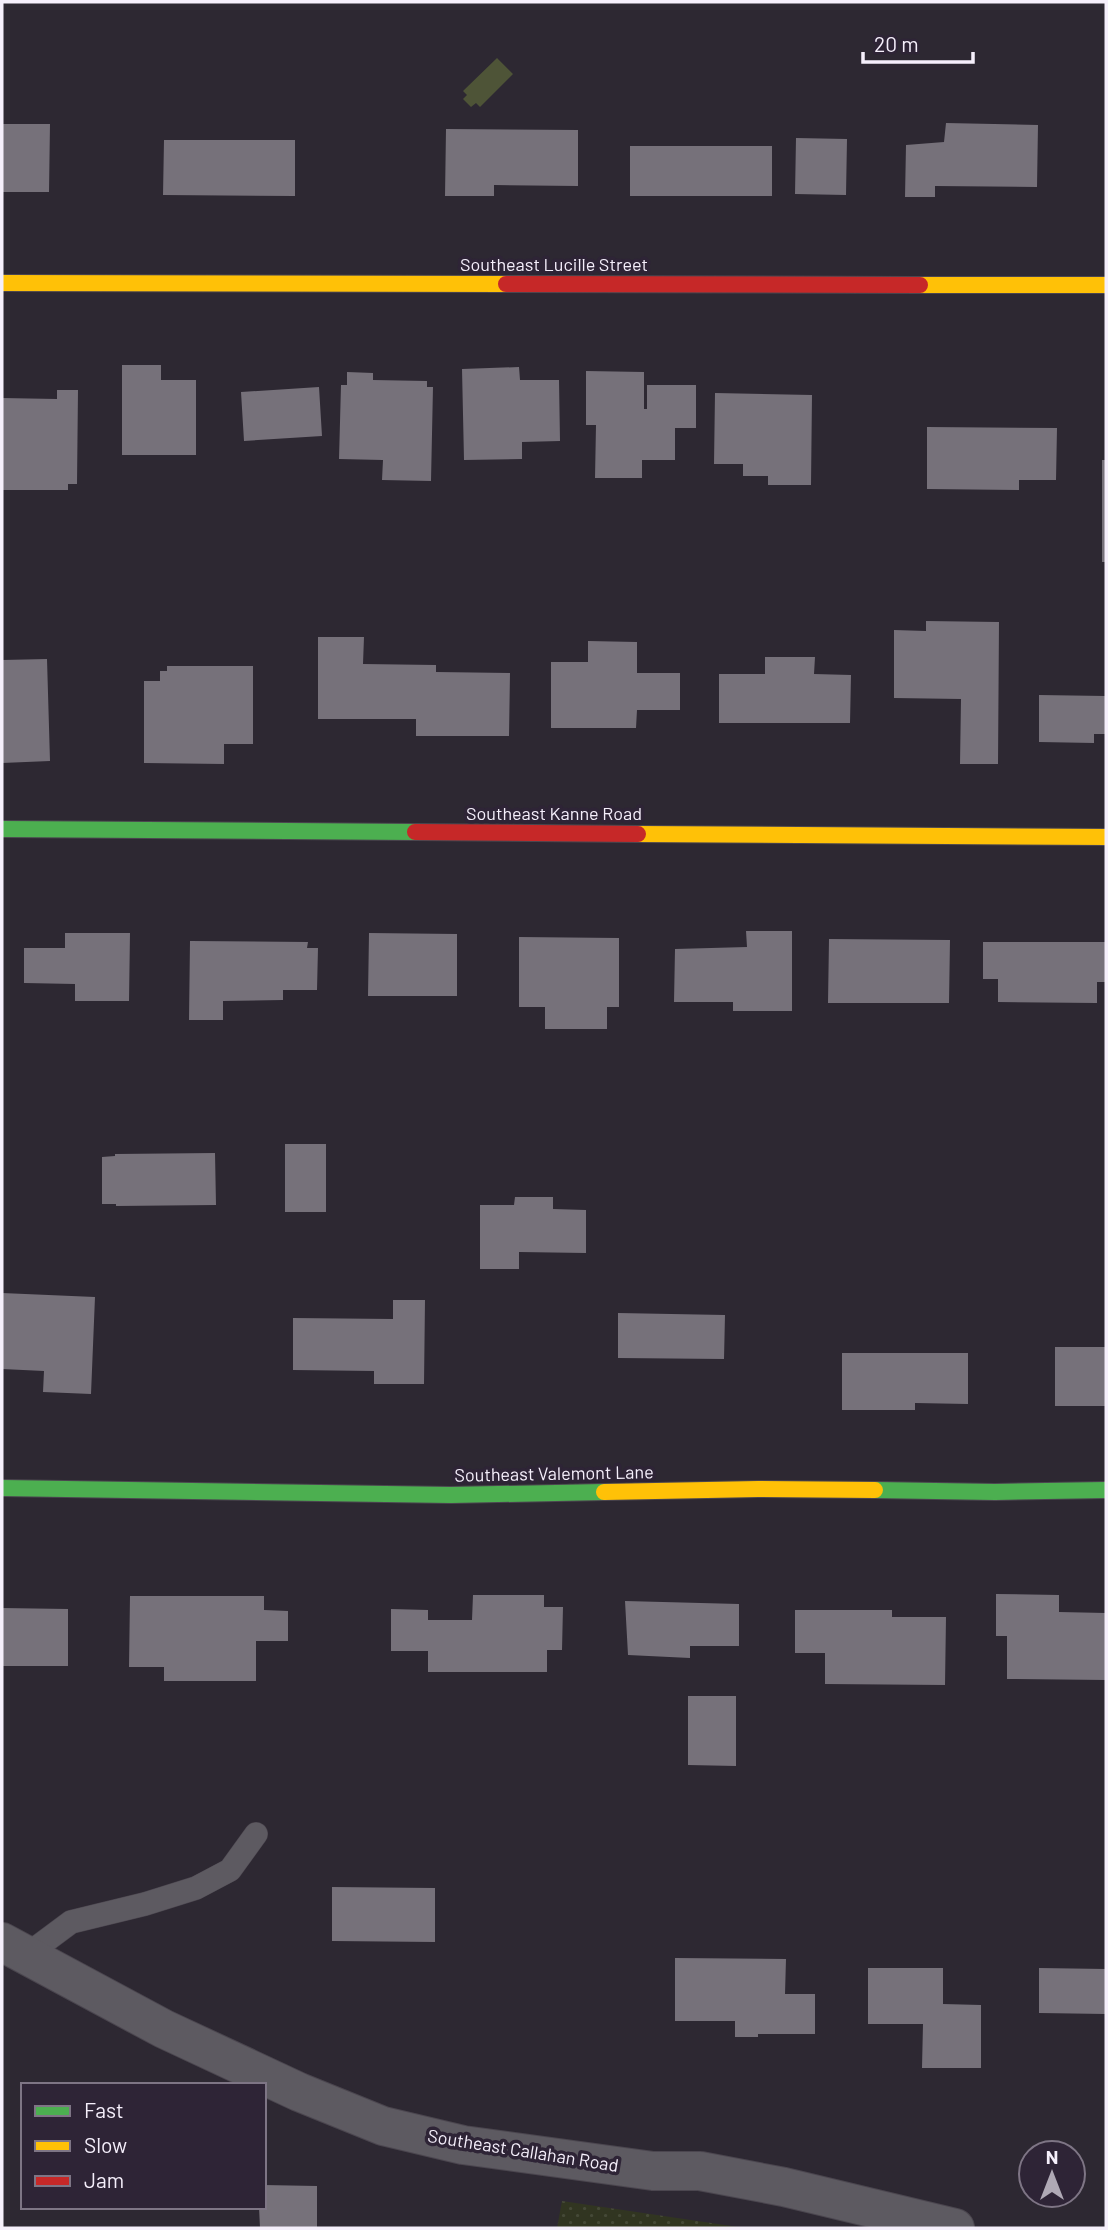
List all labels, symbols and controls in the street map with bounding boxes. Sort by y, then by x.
scale bar [863,21,973,65]
text: 20 m [874,31,919,56]
street label: Southeast Lucille Street [460,253,648,275]
street label: Southeast Kanne Road [466,802,642,824]
street label: Southeast Valemont Lane [454,1460,654,1486]
legend [21,2083,266,2209]
text: Fast [84,2097,124,2122]
street label: Southeast Callahan Road [426,2124,620,2176]
text: Slow [84,2132,127,2157]
north arrow [1017,2139,1087,2209]
text: N [1046,2145,1058,2168]
text: Jam [84,2167,124,2192]

